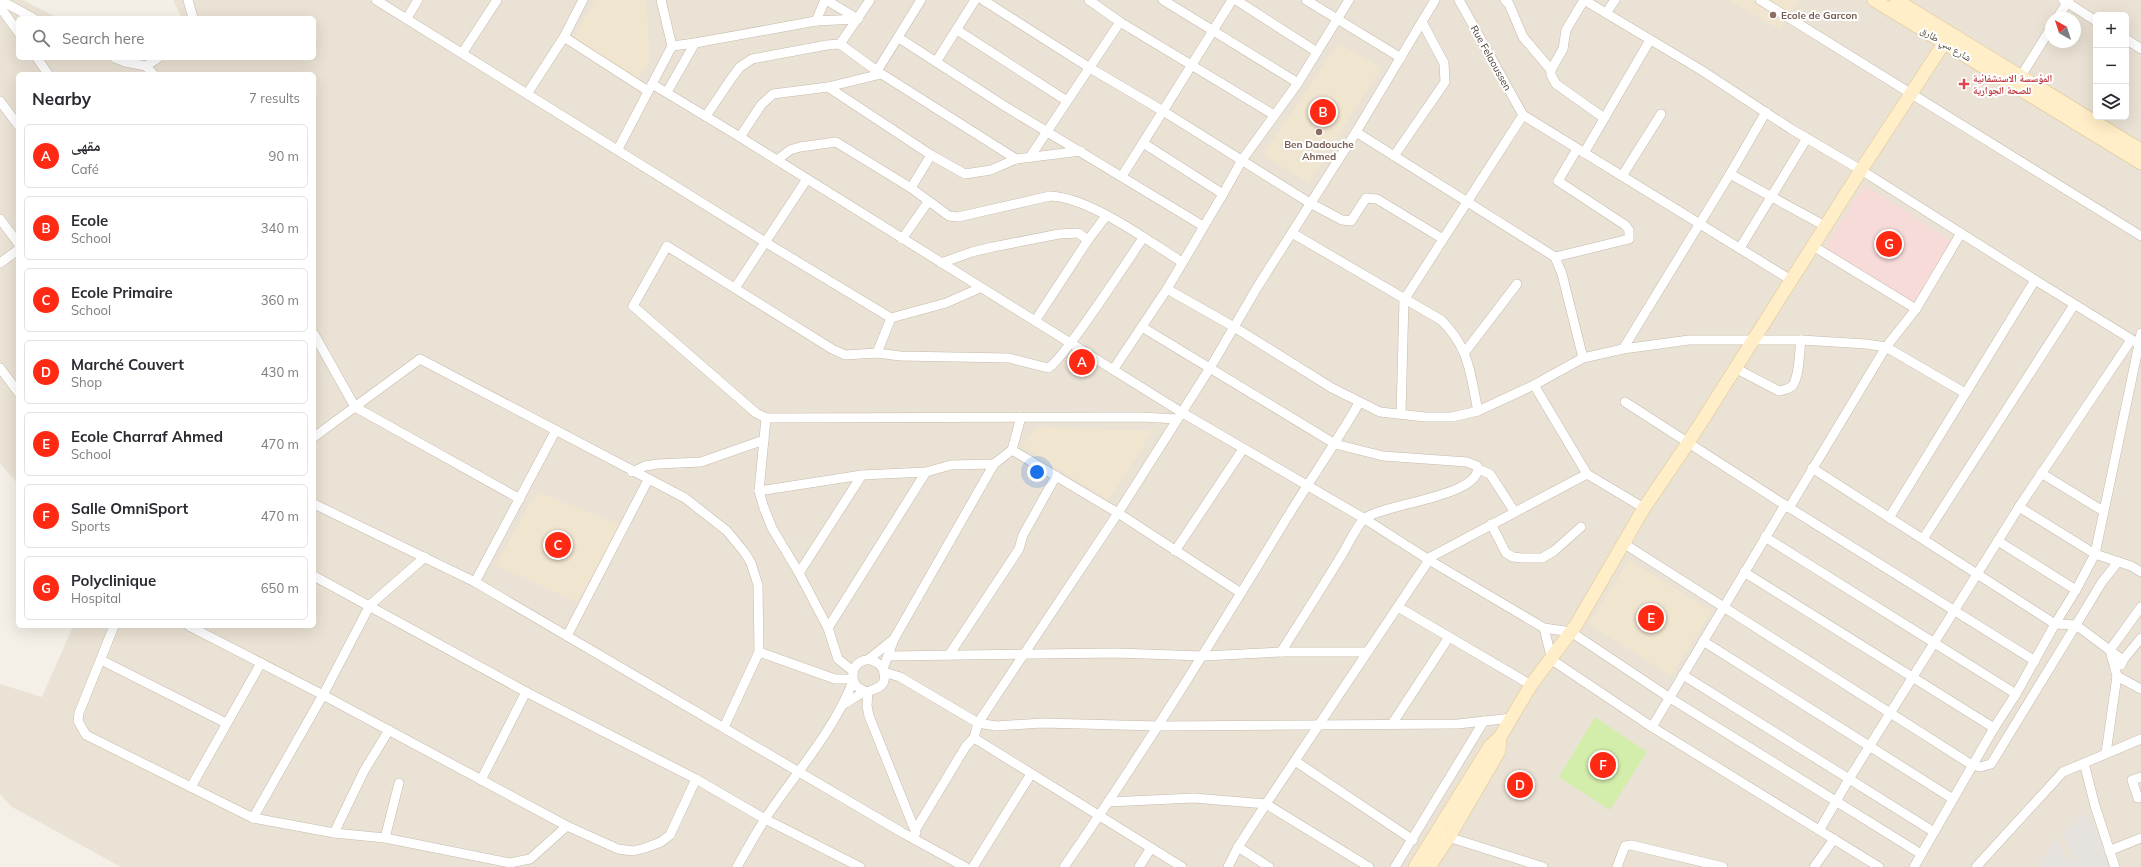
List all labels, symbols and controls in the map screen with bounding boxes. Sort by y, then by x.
place label: Ecole de Garcon [1781,9,1857,22]
marker: Ecole de Garcon [1768,10,1778,20]
north arrow [2045,12,2081,48]
map controls [2093,12,2129,120]
button: + [2093,12,2129,48]
search box [16,16,316,60]
street label: Rue Felaoussen [1468,23,1514,93]
street label: شارع سي طارق [1917,24,1974,66]
icon: search [30,27,52,49]
text: Search here [62,29,144,48]
button: − [2093,48,2129,84]
place label: المؤسسة الاستشفائية للصحة الجوارية [1973,72,2052,97]
marker: المؤسسة الاستشفائية للصحة الجوارية [1958,78,1970,90]
button: layers [2093,84,2129,120]
text: Nearby [32,88,91,109]
text: 7 results [249,90,300,106]
pin: B [1310,97,1336,127]
marker: Ben Dadouche Ahmed [1314,127,1324,137]
text: مقهى [71,136,101,155]
place label: Ben Dadouche Ahmed [1284,138,1354,163]
text: A [41,148,51,164]
text: 90 m [269,148,299,164]
text: Café [71,161,99,177]
text: Ecole [71,211,108,230]
text: B [42,220,50,236]
text: 340 m [261,220,299,236]
pin: G [1876,229,1902,259]
text: School [71,230,111,246]
text: Ecole Primaire [71,283,173,302]
text: C [42,292,50,308]
text: 360 m [261,292,299,308]
text: School [71,302,111,318]
pin: A [1069,347,1095,377]
text: Marché Couvert [71,355,184,374]
text: D [41,364,51,380]
text: 430 m [261,364,299,380]
text: Shop [71,374,102,390]
text: Ecole Charraf Ahmed [71,427,223,446]
text: E [42,436,50,452]
text: 470 m [261,436,299,452]
text: School [71,446,111,462]
your location [1027,462,1047,482]
text: Salle OmniSport [71,499,188,518]
text: F [42,508,50,524]
text: 470 m [261,508,299,524]
text: Sports [71,518,110,534]
pin: C [545,530,571,560]
text: Polyclinique [71,571,156,590]
text: G [41,580,51,596]
text: 650 m [261,580,299,596]
text: Hospital [71,590,121,606]
pin: E [1638,603,1664,633]
pin: F [1590,750,1616,780]
pin: D [1507,770,1533,800]

